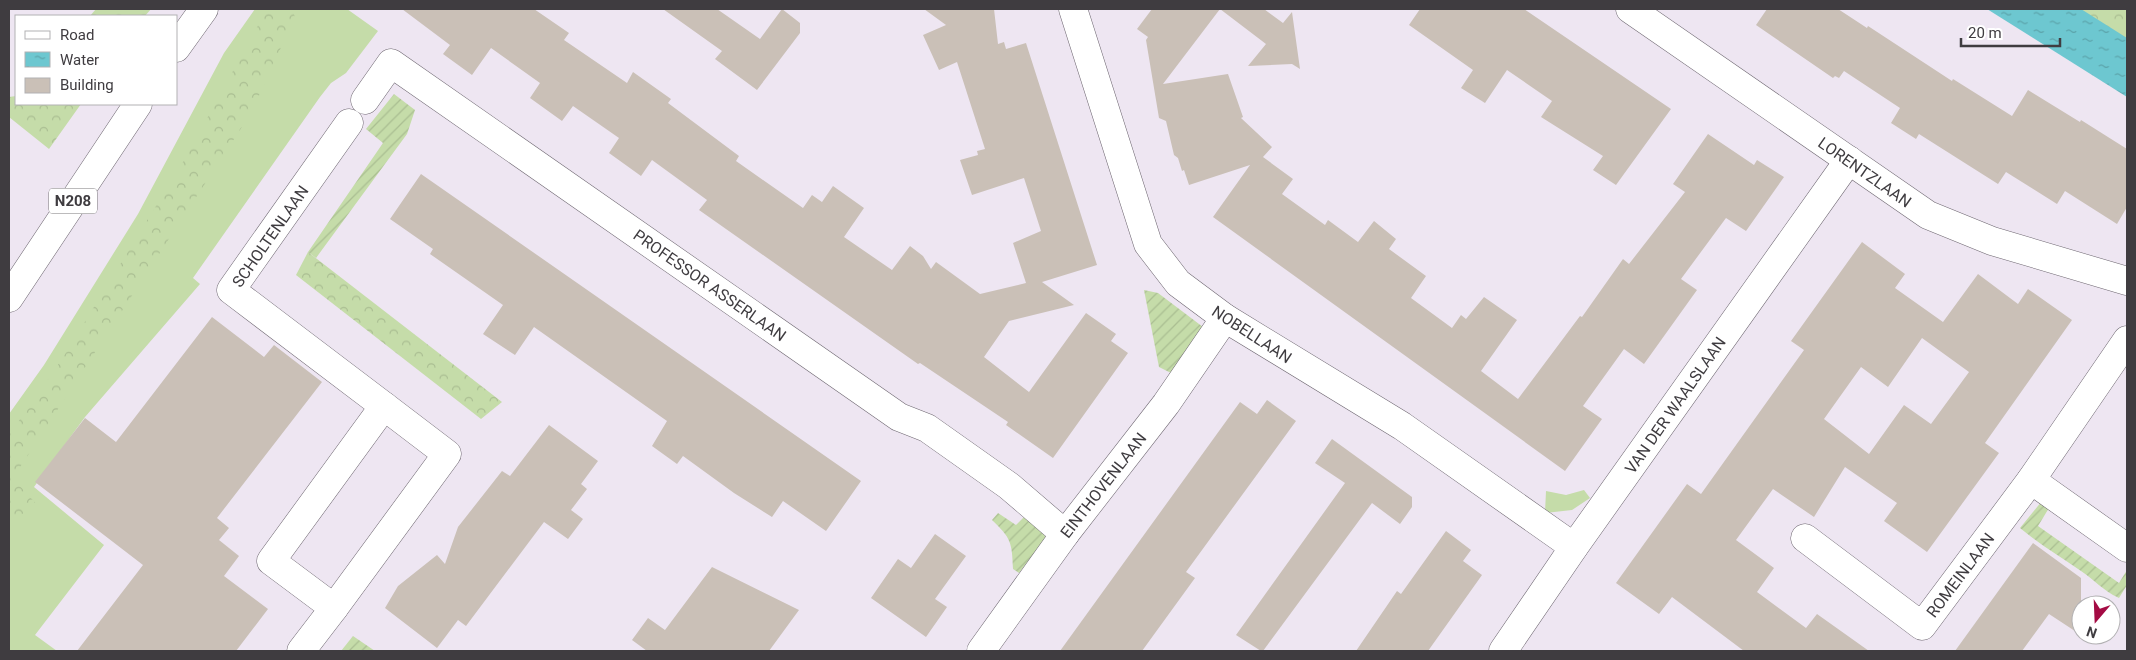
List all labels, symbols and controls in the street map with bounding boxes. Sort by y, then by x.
legend [15,15,178,105]
scale bar [1961,15,2060,47]
text: 20 m [1968,24,2002,42]
text: Road [60,26,94,44]
text: Water [60,51,99,69]
text: Building [60,76,114,94]
street label: LORENTZLAAN [1814,133,1915,212]
street label: SCHOLTENLAAN [228,182,313,291]
road number: N208 [49,188,97,214]
street label: PROFESSOR ASSERLAAN [630,225,790,345]
street label: NOBELLAAN [1208,302,1295,367]
street label: VAN DER WAALSLAAN [1621,333,1730,477]
street label: EINTHOVENLAAN [1056,429,1150,542]
street label: ROMEINLAAN [1922,529,1998,621]
north arrow [2071,595,2121,645]
text: N [2084,623,2099,641]

